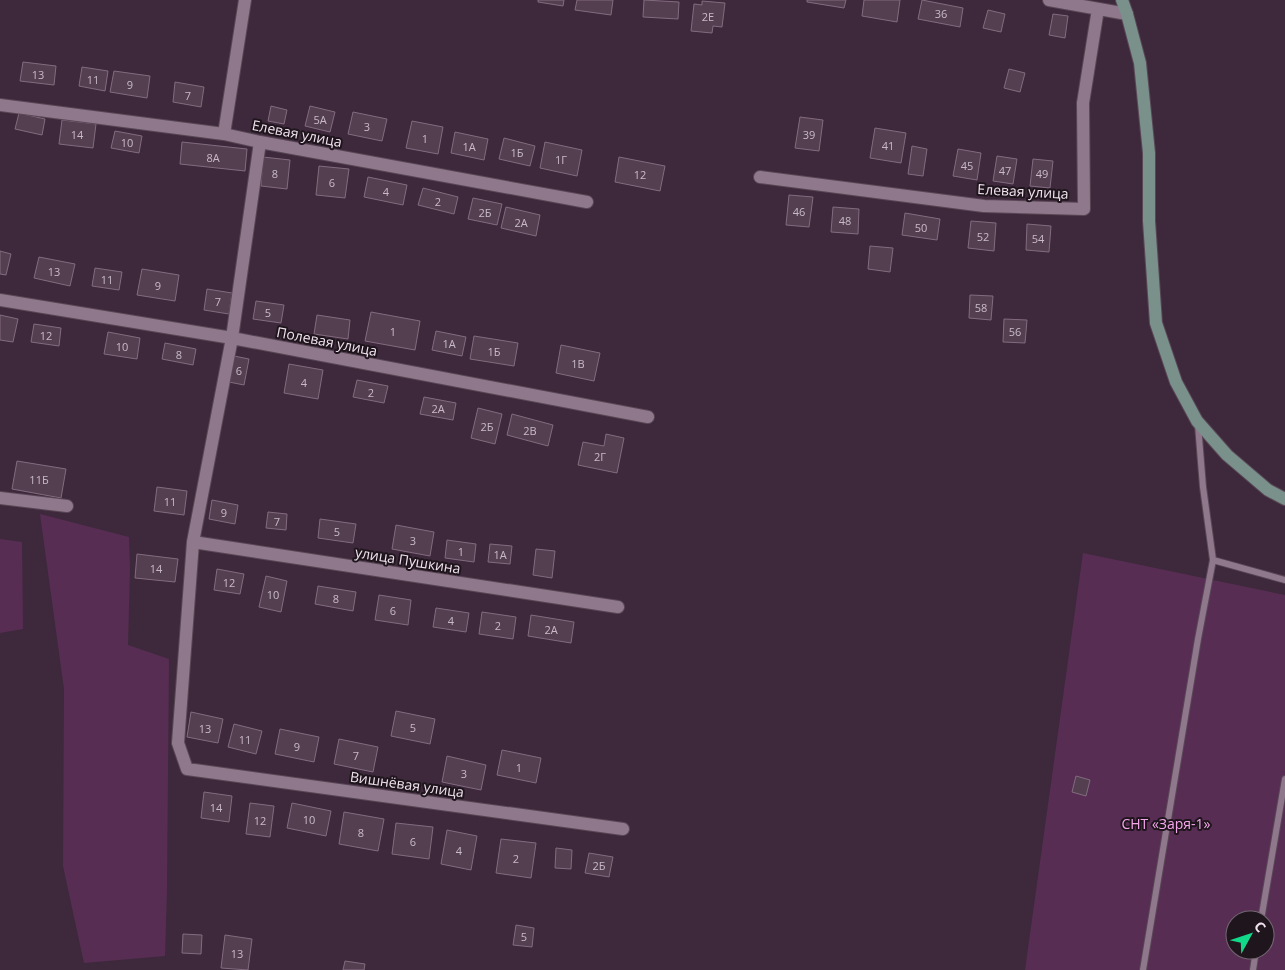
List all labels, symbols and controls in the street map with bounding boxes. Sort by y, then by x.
house number: 36 [935,6,947,21]
house number: 2Е [702,9,714,24]
house number: 13 [32,67,44,82]
house number: 11 [87,72,99,87]
house number: 9 [127,77,133,92]
house number: 7 [185,88,191,103]
house number: 5А [313,112,327,127]
street label: Елевая улица [250,115,344,151]
house number: 3 [364,119,370,134]
house number: 14 [71,127,84,142]
house number: 39 [803,127,815,142]
house number: 1 [422,131,428,146]
house number: 10 [121,135,133,150]
house number: 41 [882,138,894,153]
house number: 1А [462,139,476,154]
house number: 1Б [510,145,524,160]
house number: 8А [206,150,220,165]
house number: 1Г [555,152,567,167]
house number: 45 [961,158,973,173]
house number: 47 [999,163,1011,178]
house number: 8 [272,166,278,181]
house number: 49 [1036,166,1048,181]
house number: 12 [634,167,646,182]
house number: 6 [329,175,335,190]
street label: Елевая улица [977,179,1069,203]
house number: 4 [383,184,390,199]
house number: 2 [435,194,441,209]
house number: 46 [793,204,805,219]
house number: 2Б [478,205,492,220]
house number: 48 [839,213,851,228]
house number: 2А [514,215,528,230]
house number: 50 [915,220,927,235]
house number: 52 [977,229,989,244]
house number: 54 [1032,231,1045,246]
house number: 13 [48,264,60,279]
house number: 11 [101,272,113,287]
house number: 9 [155,278,161,293]
house number: 7 [215,294,221,309]
house number: 58 [975,300,987,315]
house number: 5 [265,305,271,320]
street label: Полевая улица [275,322,379,360]
house number: 1 [390,324,396,339]
house number: 56 [1009,324,1021,339]
house number: 12 [40,328,52,343]
house number: 1А [442,336,456,351]
house number: 10 [116,339,128,354]
house number: 1Б [487,344,501,359]
house number: 8 [176,347,182,362]
house number: 1В [571,356,585,371]
house number: 6 [236,363,242,378]
house number: 4 [301,375,308,390]
house number: 2 [368,385,374,400]
house number: 2А [431,401,445,416]
house number: 2Б [480,419,494,434]
house number: 2В [523,423,537,438]
house number: 2Г [594,449,606,464]
house number: 11Б [29,472,49,487]
house number: 11 [164,494,176,509]
house number: 9 [221,505,227,520]
house number: 7 [274,514,280,529]
house number: 5 [334,524,340,539]
house number: 3 [410,533,416,548]
street label: улица Пушкина [354,542,462,578]
house number: 1 [458,544,464,559]
house number: 1А [493,547,507,562]
house number: 14 [150,561,163,576]
house number: 12 [223,575,235,590]
house number: 10 [267,587,279,602]
house number: 8 [333,591,339,606]
house number: 6 [390,603,396,618]
house number: 4 [448,613,455,628]
house number: 2 [495,618,501,633]
house number: 2А [544,622,558,637]
house number: 5 [410,720,416,735]
house number: 13 [199,721,211,736]
house number: 11 [239,732,251,747]
house number: 9 [294,739,300,754]
house number: 7 [353,748,359,763]
house number: 1 [516,760,522,775]
house number: 3 [461,766,467,781]
street label: Вишнёвая улица [349,767,465,801]
house number: 14 [210,800,223,815]
house number: 10 [303,812,315,827]
house number: 12 [254,813,266,828]
park label: СНТ «Заря-1» [1121,814,1211,833]
house number: 8 [358,825,364,840]
house number: 6 [410,834,416,849]
house number: 4 [456,843,463,858]
house number: 2 [513,851,519,866]
house number: 2Б [592,858,606,873]
north arrow [1225,910,1275,960]
text: С [1250,917,1271,936]
house number: 5 [521,929,527,944]
house number: 13 [231,946,243,961]

